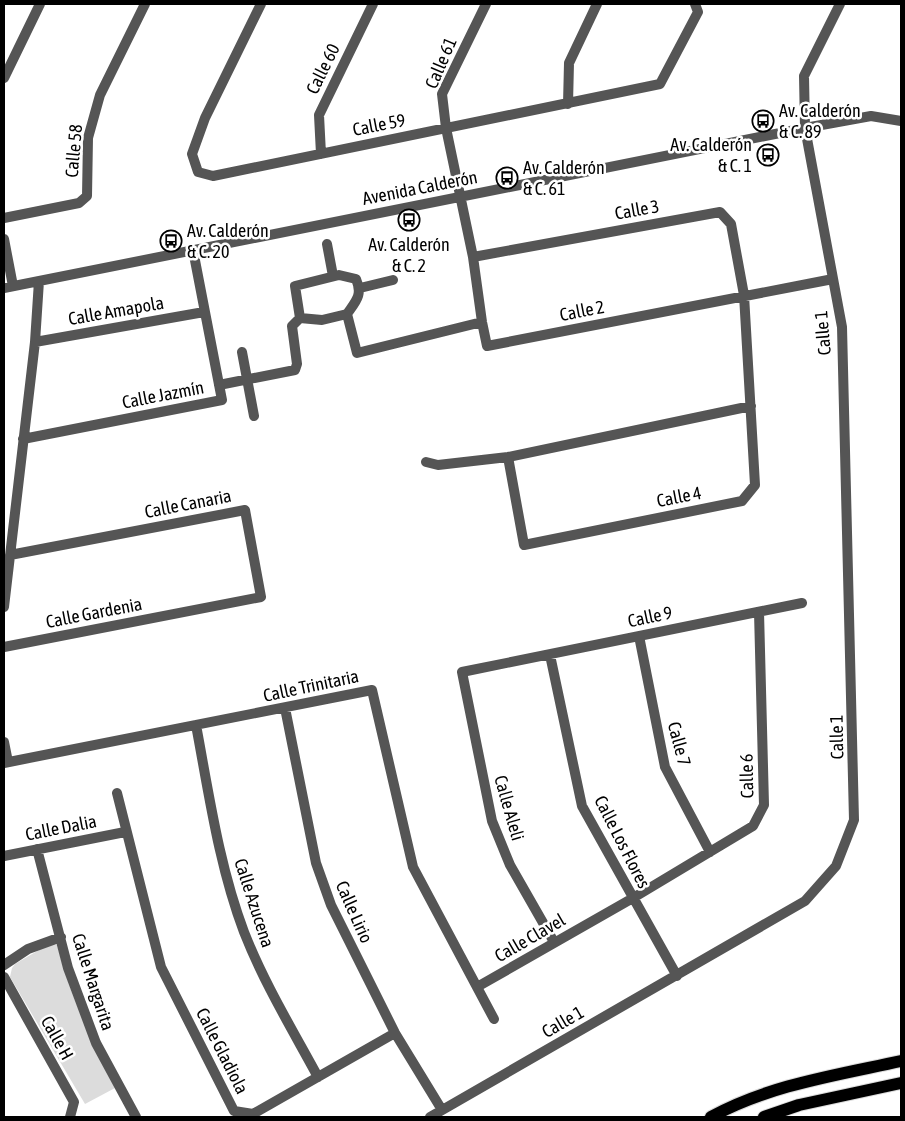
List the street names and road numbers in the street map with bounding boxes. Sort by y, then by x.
street label: Calle 61 [420,34,461,91]
street label: Calle 60 [301,40,344,97]
street label: Calle 59 [351,109,407,140]
street label: Calle 58 [61,123,86,178]
street label: Avenida Calderón [361,166,479,209]
street label: Calle 3 [613,195,661,224]
street label: Calle Amapola [66,292,165,329]
street label: Calle 2 [558,296,606,325]
street label: Calle 1 [810,310,835,356]
street label: Calle Jazmín [120,376,206,413]
street label: Calle 4 [655,482,703,511]
street label: Calle Canaria [143,485,233,522]
street label: Calle Gardenia [44,593,144,632]
street label: Calle 9 [626,602,674,631]
street label: Calle Trinitaria [261,665,361,706]
street label: Calle 1 [826,714,847,760]
street label: Calle 7 [664,719,695,768]
street label: Calle 6 [736,753,757,799]
street label: Calle Aleli [490,773,529,843]
street label: Calle Los Flores [590,792,655,891]
street label: Calle Dalia [23,810,98,845]
street label: Calle Azucena [230,856,279,950]
street label: Calle Lirio [332,878,377,946]
street label: Calle Clavel [491,909,569,966]
street label: Calle Margarita [68,931,119,1033]
street label: Calle 1 [538,1001,587,1042]
street label: Calle Gladiola [192,1004,253,1097]
street label: Calle H [37,1012,78,1063]

